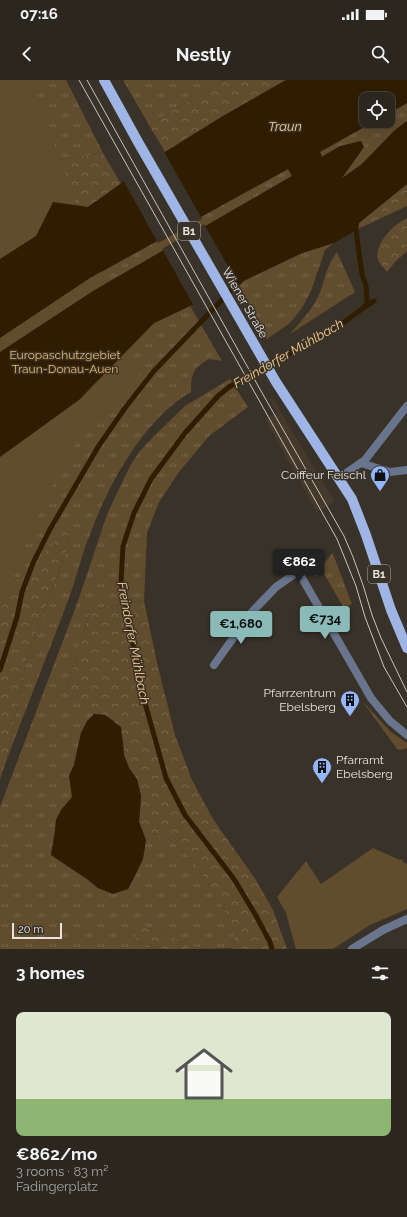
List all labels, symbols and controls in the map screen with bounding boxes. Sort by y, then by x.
text: 07:16 [20,5,58,23]
icon: back [16,43,38,65]
icon: search [369,43,391,65]
text: Nestly [176,44,231,65]
map controls [359,92,395,128]
button: locate [359,92,395,128]
water label: Traun [268,119,302,134]
road number: B1 [178,222,200,240]
street label: Wiener Straße [219,265,271,341]
water label: Freindorfer Mühlbach [230,316,346,391]
park label: Europaschutzgebiet Traun-Donau-Auen [9,348,121,376]
shop icon: Coiffeur Feischl [369,464,391,492]
place label: Coiffeur Feischl [281,468,367,482]
pin: €862 [275,549,323,583]
text: €862 [282,554,316,569]
road number: B1 [368,565,390,583]
water label: Freindorfer Mühlbach [114,580,153,706]
pin: €734 [301,606,349,640]
pin: €1,680 [208,611,274,645]
text: €734 [309,611,341,626]
text: €1,680 [219,616,263,631]
place label: Pfarrzentrum Ebelsberg [264,686,336,714]
building icon: Pfarrzentrum Ebelsberg [339,689,361,717]
place label: Pfarramt Ebelsberg [336,753,393,781]
building icon: Pfarramt Ebelsberg [311,756,333,784]
scale bar [12,921,62,940]
text: 20 m [18,923,43,936]
icon: filters [369,962,391,984]
text: 3 homes [16,963,85,983]
icon: home [168,1038,240,1110]
text: €862/mo [16,1144,97,1164]
text: 3 rooms · 83 m² [16,1164,108,1179]
text: Fadingerplatz [16,1179,98,1194]

